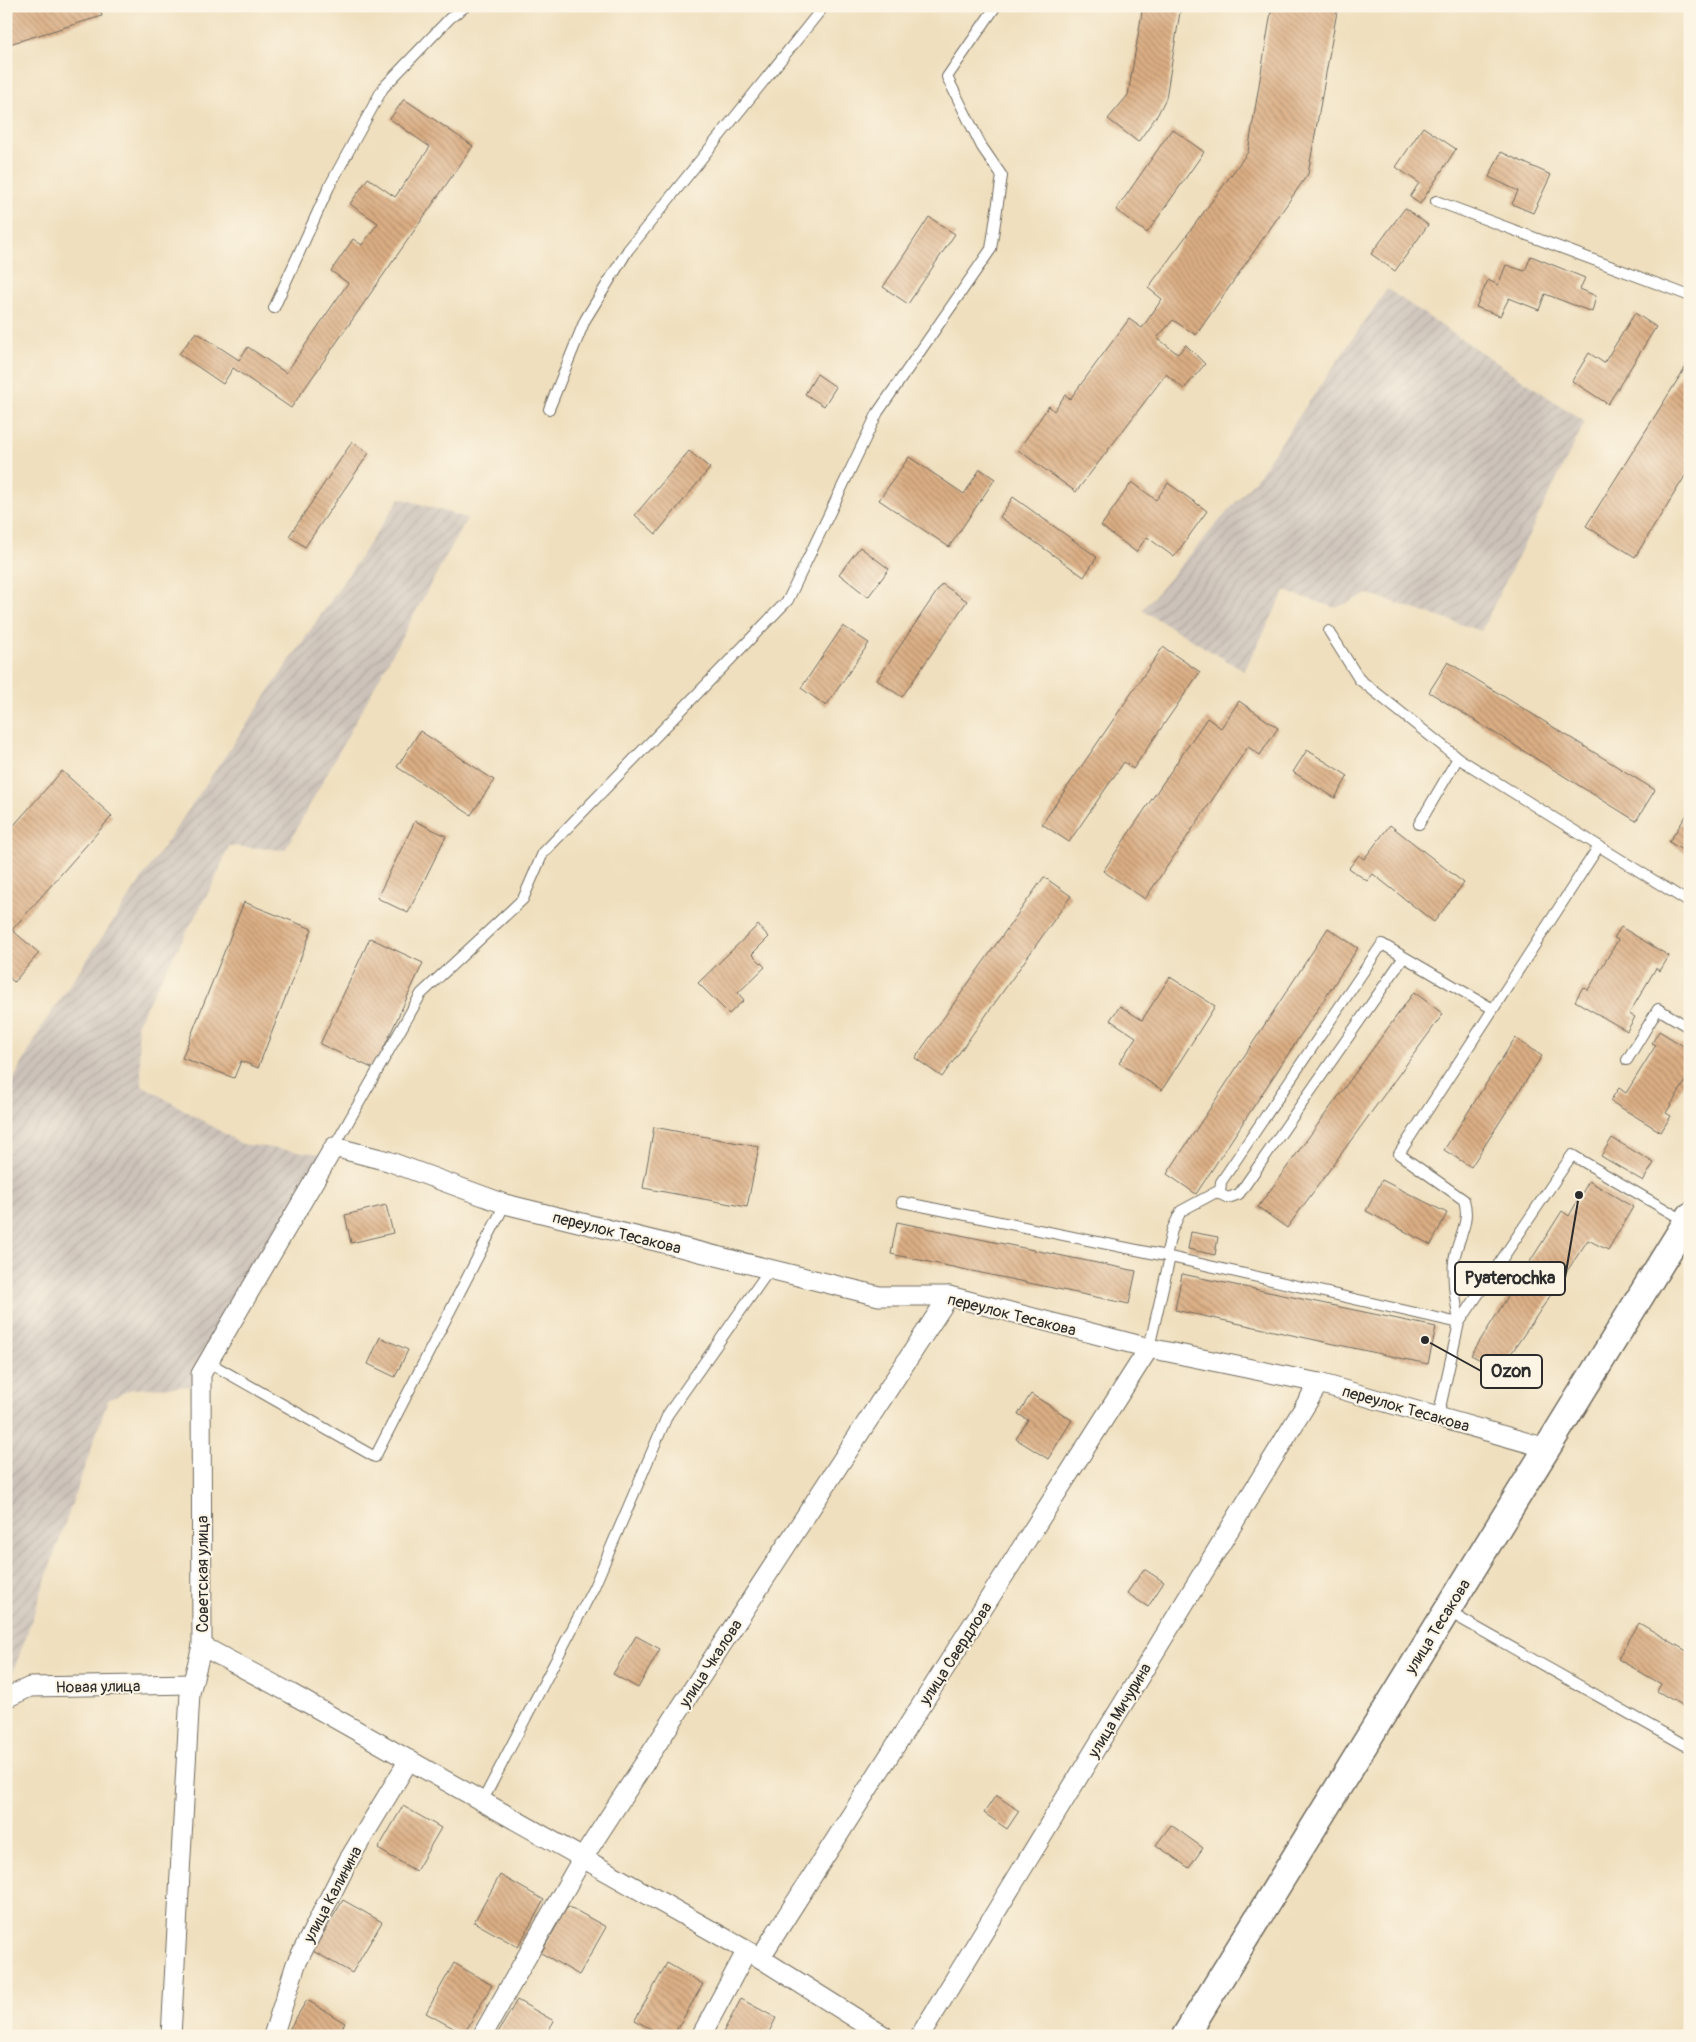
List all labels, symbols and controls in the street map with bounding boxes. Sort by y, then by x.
street label: переулок Тесакова [551,1207,683,1259]
callout: Pyaterochka [1455,1262,1565,1295]
text: Pyaterochka [1465,1267,1556,1290]
street label: переулок Тесакова [946,1289,1078,1341]
callout: Ozon [1481,1355,1542,1388]
text: Ozon [1491,1360,1531,1383]
street label: переулок Тесакова [1340,1381,1472,1437]
street label: Советская улица [193,1516,213,1632]
street label: улица Тесакова [1400,1576,1475,1678]
street label: улица Свердлова [915,1598,996,1709]
street label: улица Чкалова [674,1616,747,1712]
street label: улица Мичурина [1083,1660,1156,1762]
street label: Новая улица [55,1676,141,1698]
street label: улица Калинина [299,1843,367,1947]

